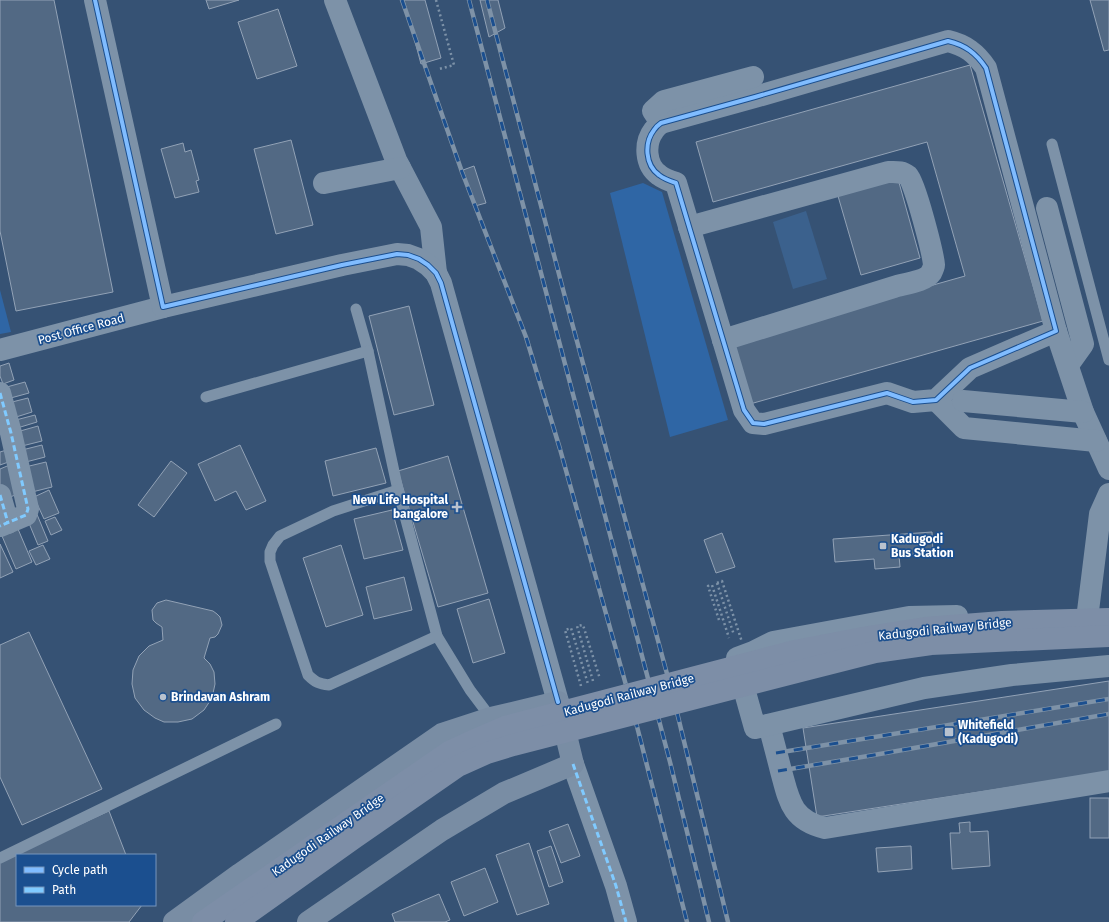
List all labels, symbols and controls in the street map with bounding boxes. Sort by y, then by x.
street label: Post Office Road [36,311,126,347]
place label: New Life Hospital bangalore [353,493,448,521]
marker: New Life Hospital bangalore [451,501,463,513]
place label: Kadugodi Bus Station [891,532,954,560]
marker: Kadugodi Bus Station [878,541,888,551]
street label: Kadugodi Railway Bridge [878,615,1012,643]
street label: Kadugodi Railway Bridge [562,671,696,719]
place label: Brindavan Ashram [171,690,270,704]
marker: Brindavan Ashram [158,692,168,702]
place label: Whitefield (Kadugodi) [958,718,1018,746]
marker: Whitefield (Kadugodi) [943,726,955,738]
street label: Kadugodi Railway Bridge [269,791,387,879]
legend [16,854,156,906]
text: Cycle path [52,863,108,877]
text: Path [52,883,76,897]

